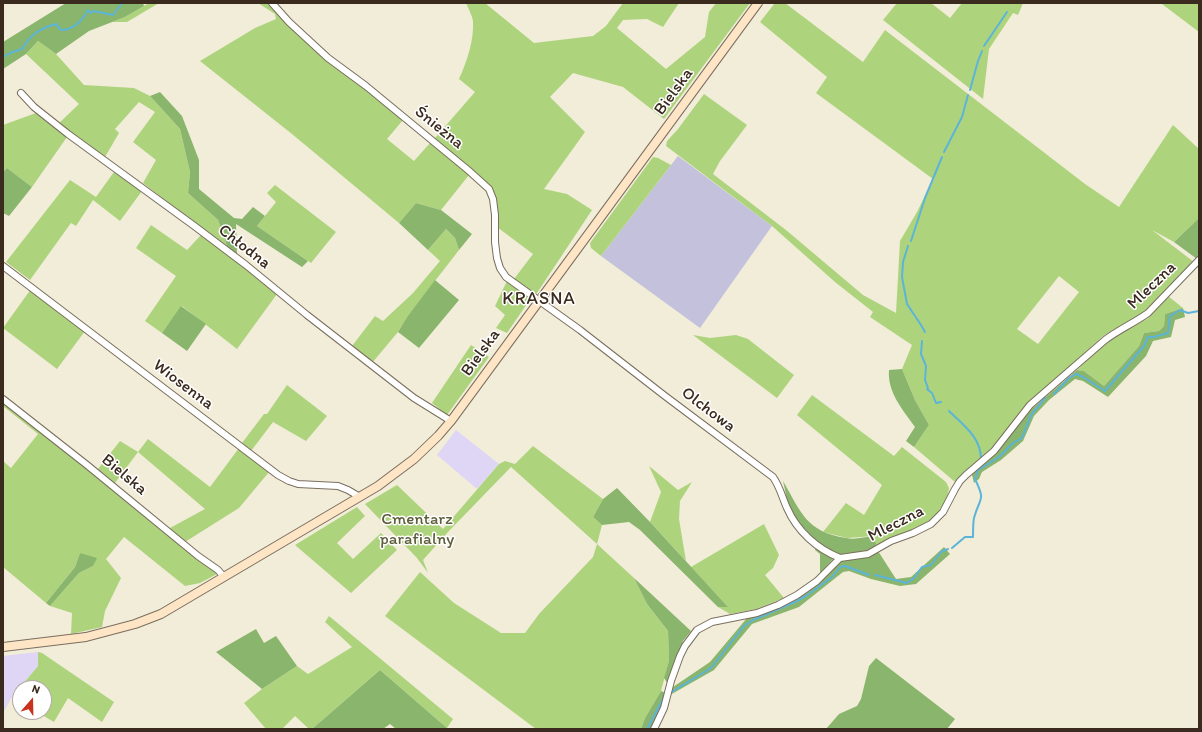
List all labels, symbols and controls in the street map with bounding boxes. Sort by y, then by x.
street label: Bielska [650,64,698,120]
street label: Śnieżna [410,102,468,154]
street label: Chłodna [214,220,274,274]
street label: Mleczna [1123,258,1181,314]
district label: KRASNA [502,288,576,310]
street label: Bielska [457,325,505,381]
street label: Wiosenna [149,356,217,414]
street label: Olchowa [677,383,739,437]
street label: Bielska [97,450,151,500]
street label: Mleczna [865,501,927,547]
park label: Cmentarz parafialny [380,510,454,550]
north arrow [12,680,52,720]
text: N [30,682,42,697]

